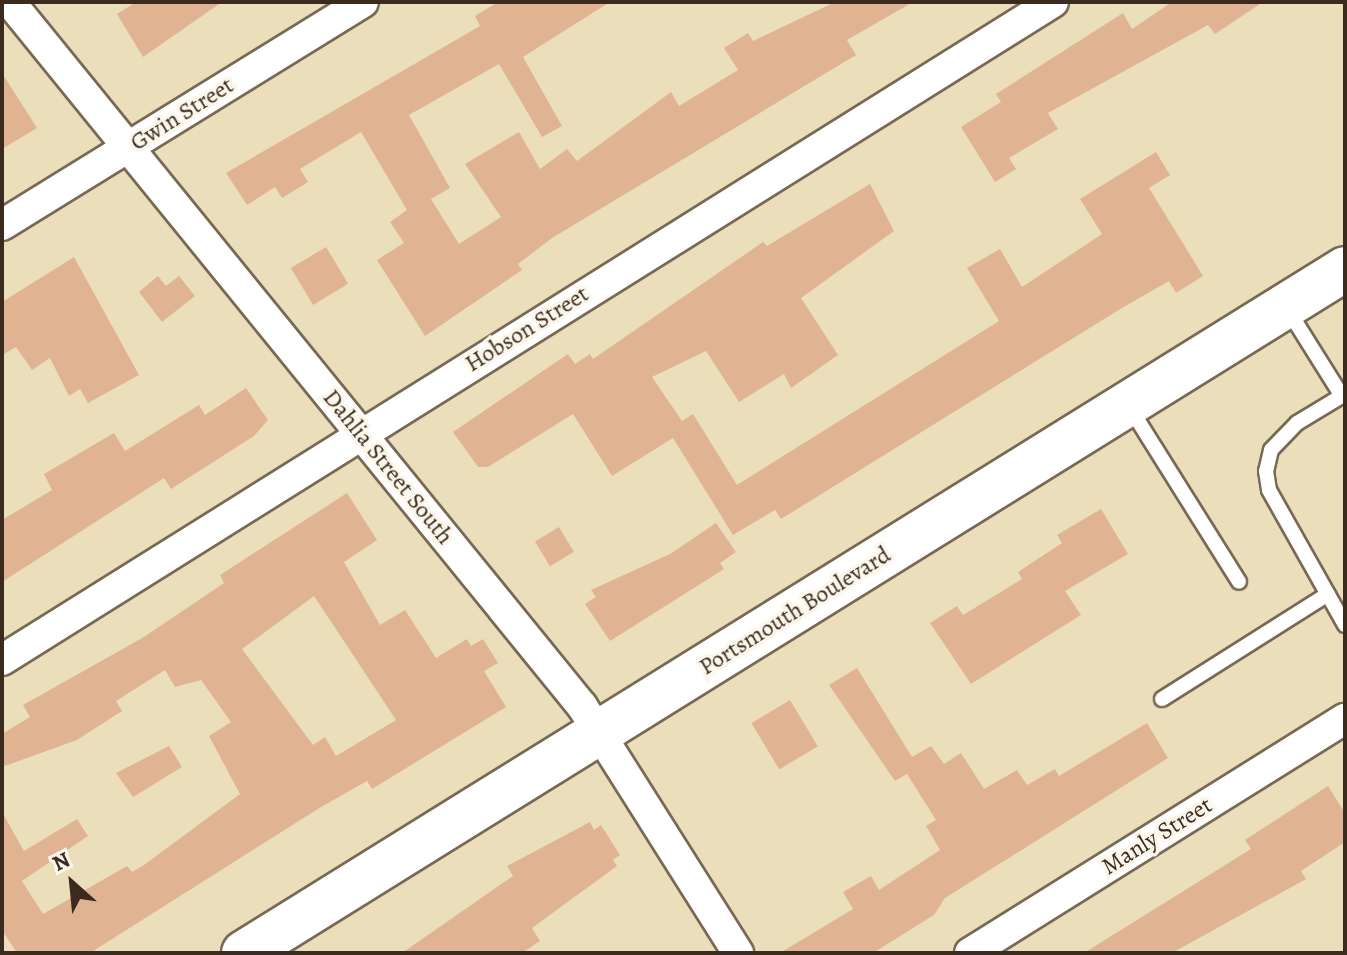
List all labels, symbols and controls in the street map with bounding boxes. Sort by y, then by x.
street label: Gwin Street [125,71,239,157]
street label: Hobson Street [460,280,594,378]
street label: Dahlia Street South [317,384,459,550]
street label: Portsmouth Boulevard [694,540,896,682]
street label: Manly Street [1096,791,1218,881]
north arrow [32,843,112,923]
text: N [47,845,75,879]

